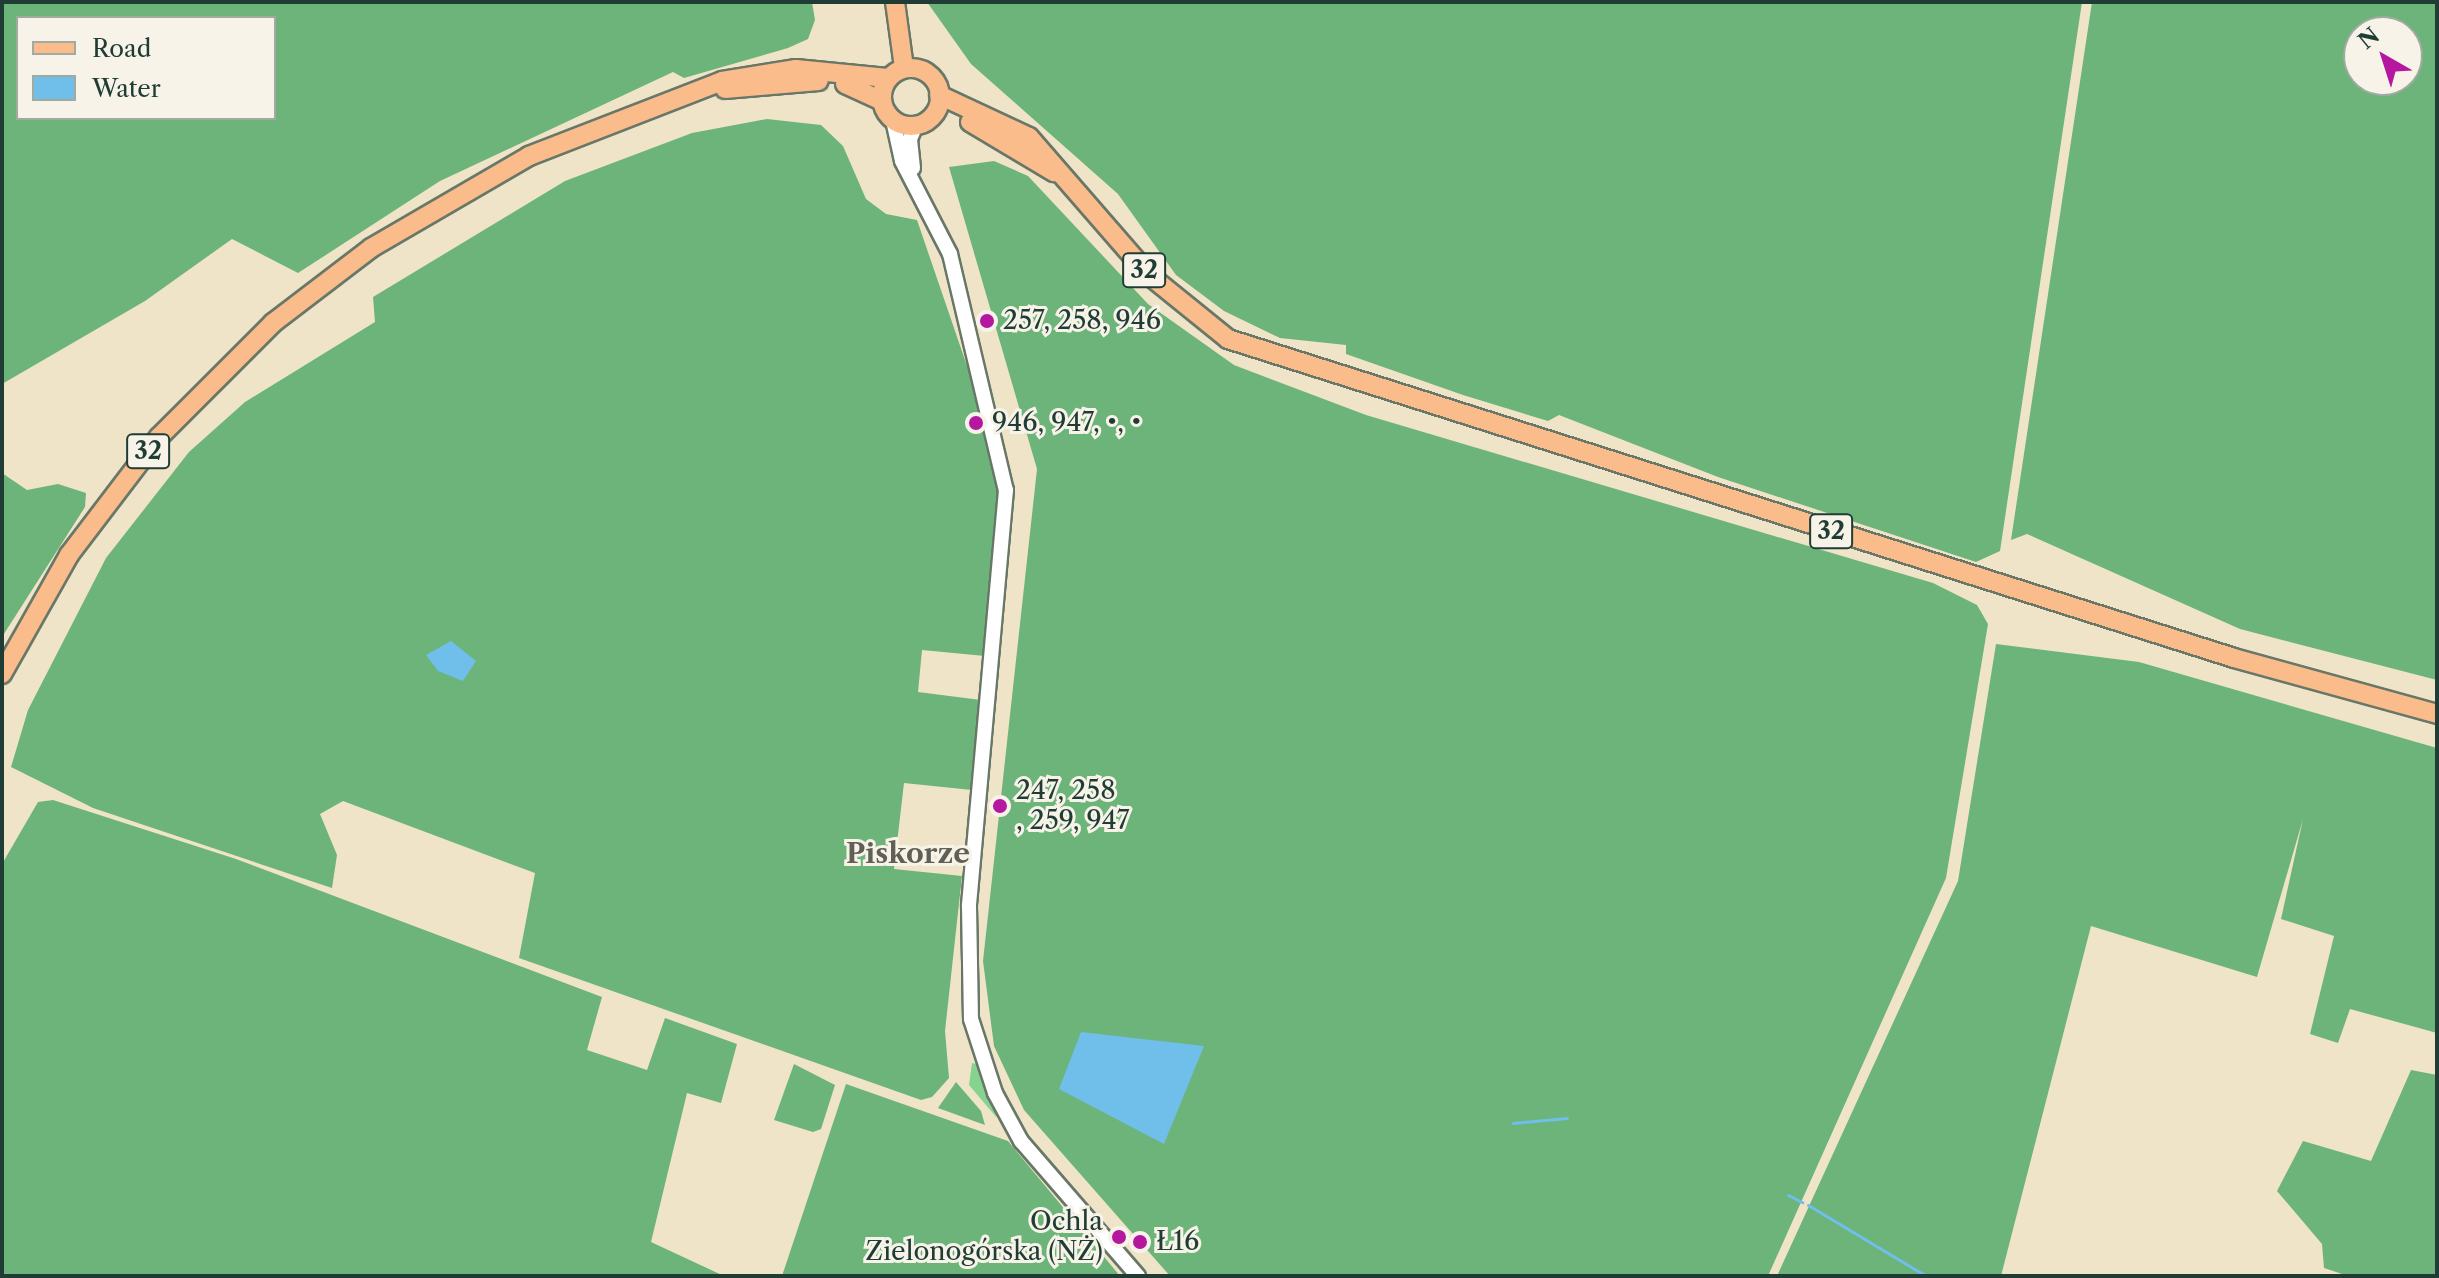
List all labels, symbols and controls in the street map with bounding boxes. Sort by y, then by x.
legend [16,16,276,120]
north arrow [2343,16,2423,96]
text: N [2353,22,2385,55]
text: Road [92,34,151,63]
text: Water [92,74,161,103]
road number: 32 [1122,250,1166,290]
place label: 257, 258, 946 [1003,305,1161,337]
marker: 257, 258, 946 [978,312,996,330]
place label: 946, 947, •, • [992,407,1142,439]
marker: 946, 947, •, • [967,414,985,432]
road number: 32 [126,431,170,471]
road number: 32 [1809,511,1853,551]
place label: 247, 258 , 259, 947 [1016,775,1130,836]
marker: 247, 258 , 259, 947 [991,797,1009,815]
district label: Piskorze [846,836,970,870]
place label: Ochla Zielonogórska (NŻ) [865,1206,1103,1268]
place label: Ł16 [1156,1226,1199,1258]
marker: Ochla Zielonogórska (NŻ) [1110,1228,1128,1246]
marker: Ł16 [1131,1233,1149,1251]

